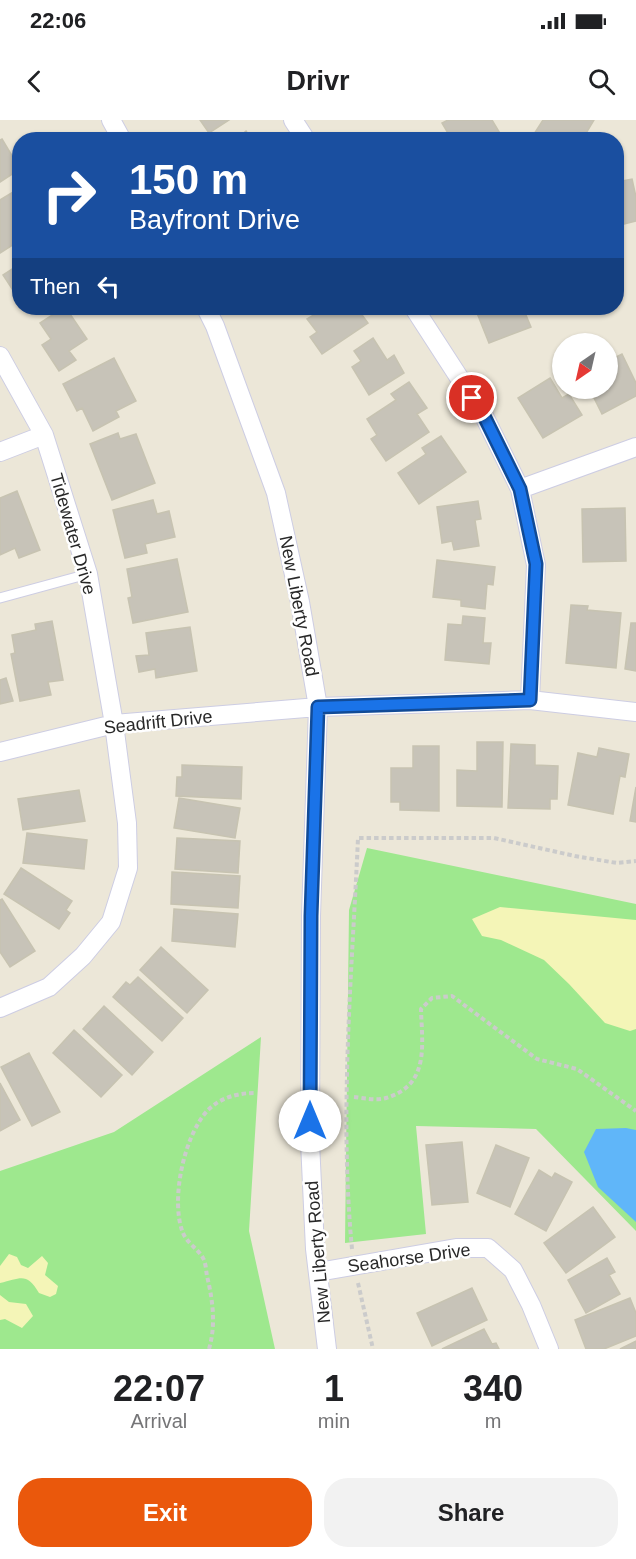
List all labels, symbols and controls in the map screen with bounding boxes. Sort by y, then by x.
text: 22:06 [30,8,86,33]
icon: back [18,65,51,98]
icon: search [585,65,618,98]
text: Drivr [286,66,350,96]
icon: right [30,156,108,234]
text: 150 m [129,156,248,203]
text: Bayfront Drive [129,205,300,235]
icon: left [92,270,125,303]
text: Then [30,274,80,299]
north arrow [552,333,618,399]
map controls [552,333,618,399]
pin [446,372,497,423]
icon: arrive [455,381,488,414]
street label: Tidewater Drive [46,471,100,597]
street label: New Liberty Road [276,534,322,678]
street label: Seadrift Drive [103,706,213,738]
position arrow [278,1089,342,1153]
street label: New Liberty Road [302,1180,334,1324]
street label: Seahorse Drive [346,1239,472,1277]
text: 22:07 [113,1368,205,1409]
text: 1 [324,1368,344,1409]
text: 340 [463,1368,523,1409]
text: Arrival [131,1410,187,1432]
text: min [318,1410,350,1432]
text: m [485,1410,501,1432]
button: Exit [18,1478,312,1547]
button: Share [324,1478,618,1547]

